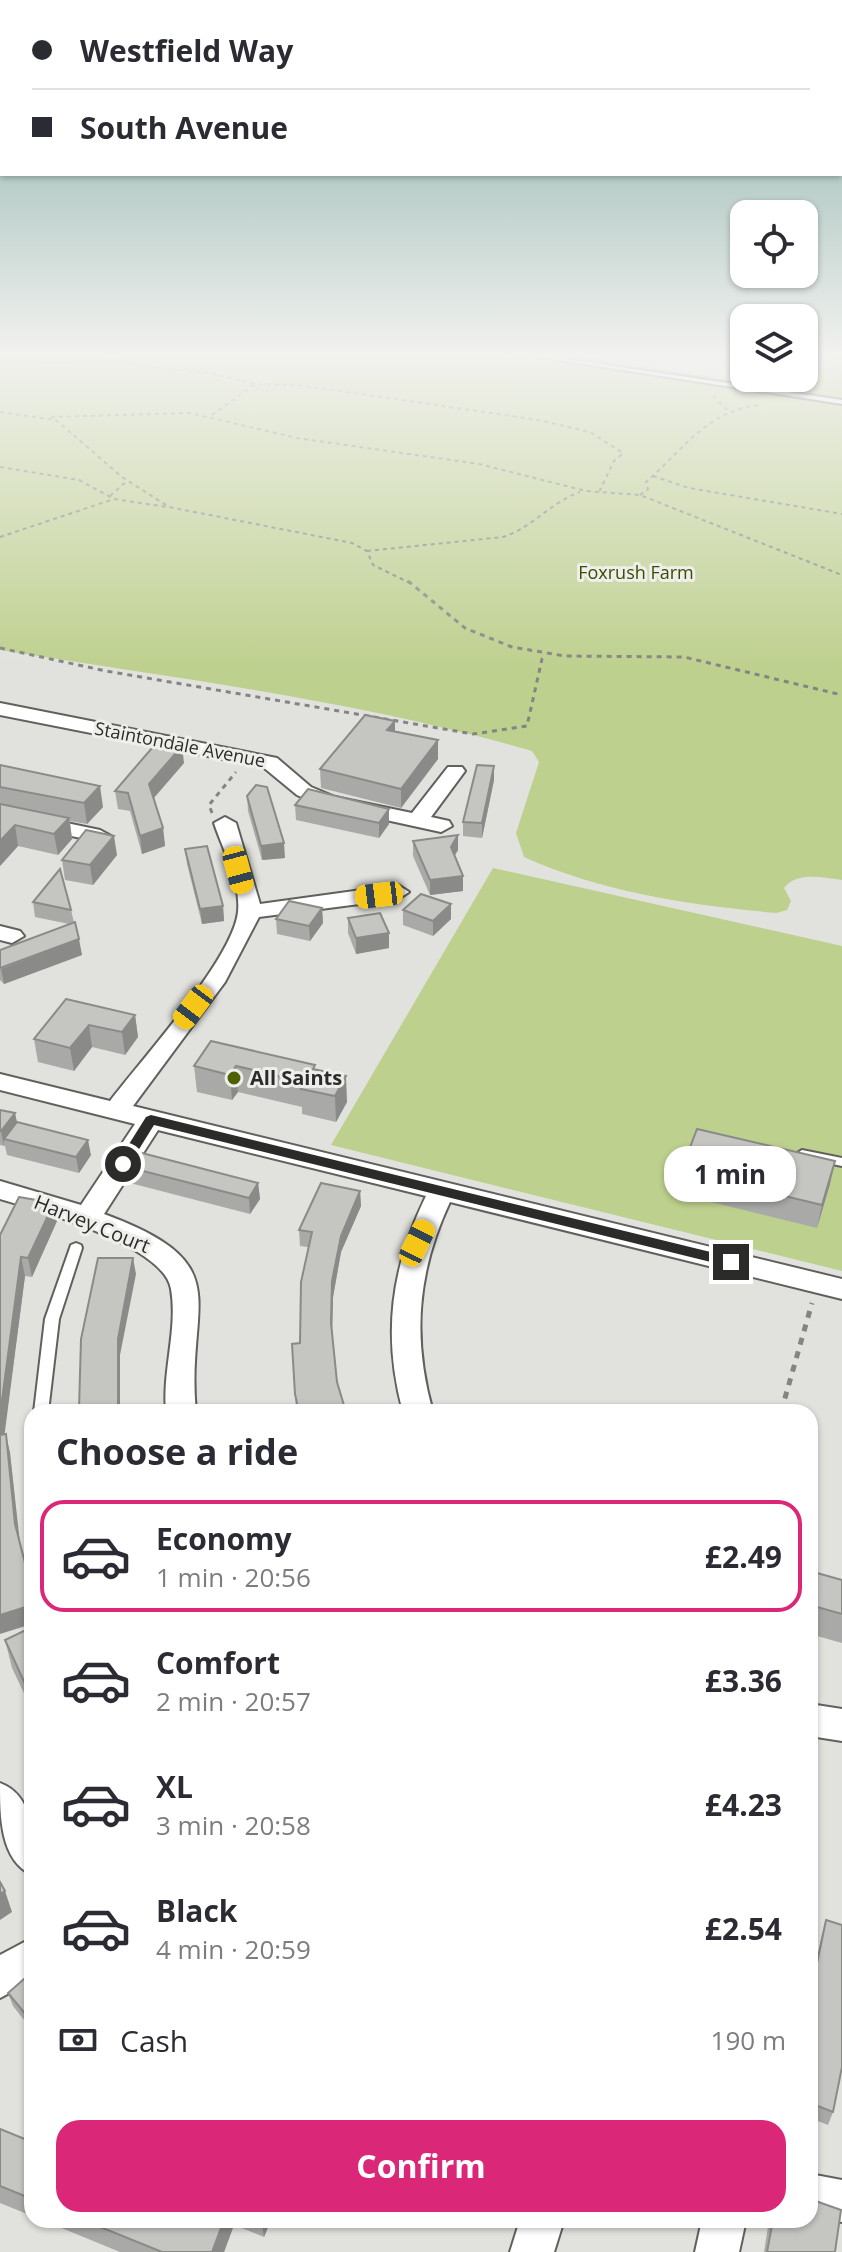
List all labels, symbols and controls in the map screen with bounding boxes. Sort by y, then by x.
text: Westfield Way [80,30,293,71]
text: South Avenue [80,107,288,148]
map controls [730,200,818,392]
button: locate [730,200,818,288]
button: layers [730,304,818,392]
park label: Foxrush Farm [578,560,694,584]
street label: Staintondale Avenue [93,716,267,772]
car [220,844,256,896]
car [354,880,404,910]
car [169,981,217,1033]
place label: All Saints [250,1064,342,1091]
marker: All Saints [225,1069,243,1087]
route start [105,1146,141,1182]
callout: 1 min [665,1146,797,1202]
text: 1 min [694,1156,766,1192]
street label: Harvey Court [30,1188,154,1259]
car [396,1216,438,1270]
route end [713,1244,749,1280]
text: Choose a ride [56,1427,298,1476]
text: Economy [156,1518,292,1559]
icon: car [60,1520,132,1592]
text: £2.49 [705,1536,782,1577]
text: 1 min · 20:56 [156,1559,311,1595]
text: Comfort [156,1642,280,1683]
icon: car [60,1644,132,1716]
text: £3.36 [705,1660,782,1701]
text: 2 min · 20:57 [156,1683,311,1719]
text: XL [156,1766,193,1807]
icon: car [60,1768,132,1840]
text: £4.23 [705,1784,782,1825]
text: 3 min · 20:58 [156,1807,311,1843]
text: Black [156,1890,237,1931]
icon: car [60,1892,132,1964]
text: £2.54 [705,1908,782,1949]
text: 4 min · 20:59 [156,1931,311,1967]
icon: cash [56,2018,100,2062]
text: Cash [120,2020,188,2061]
text: 190 m [711,2022,786,2058]
button: Confirm [56,2120,786,2212]

